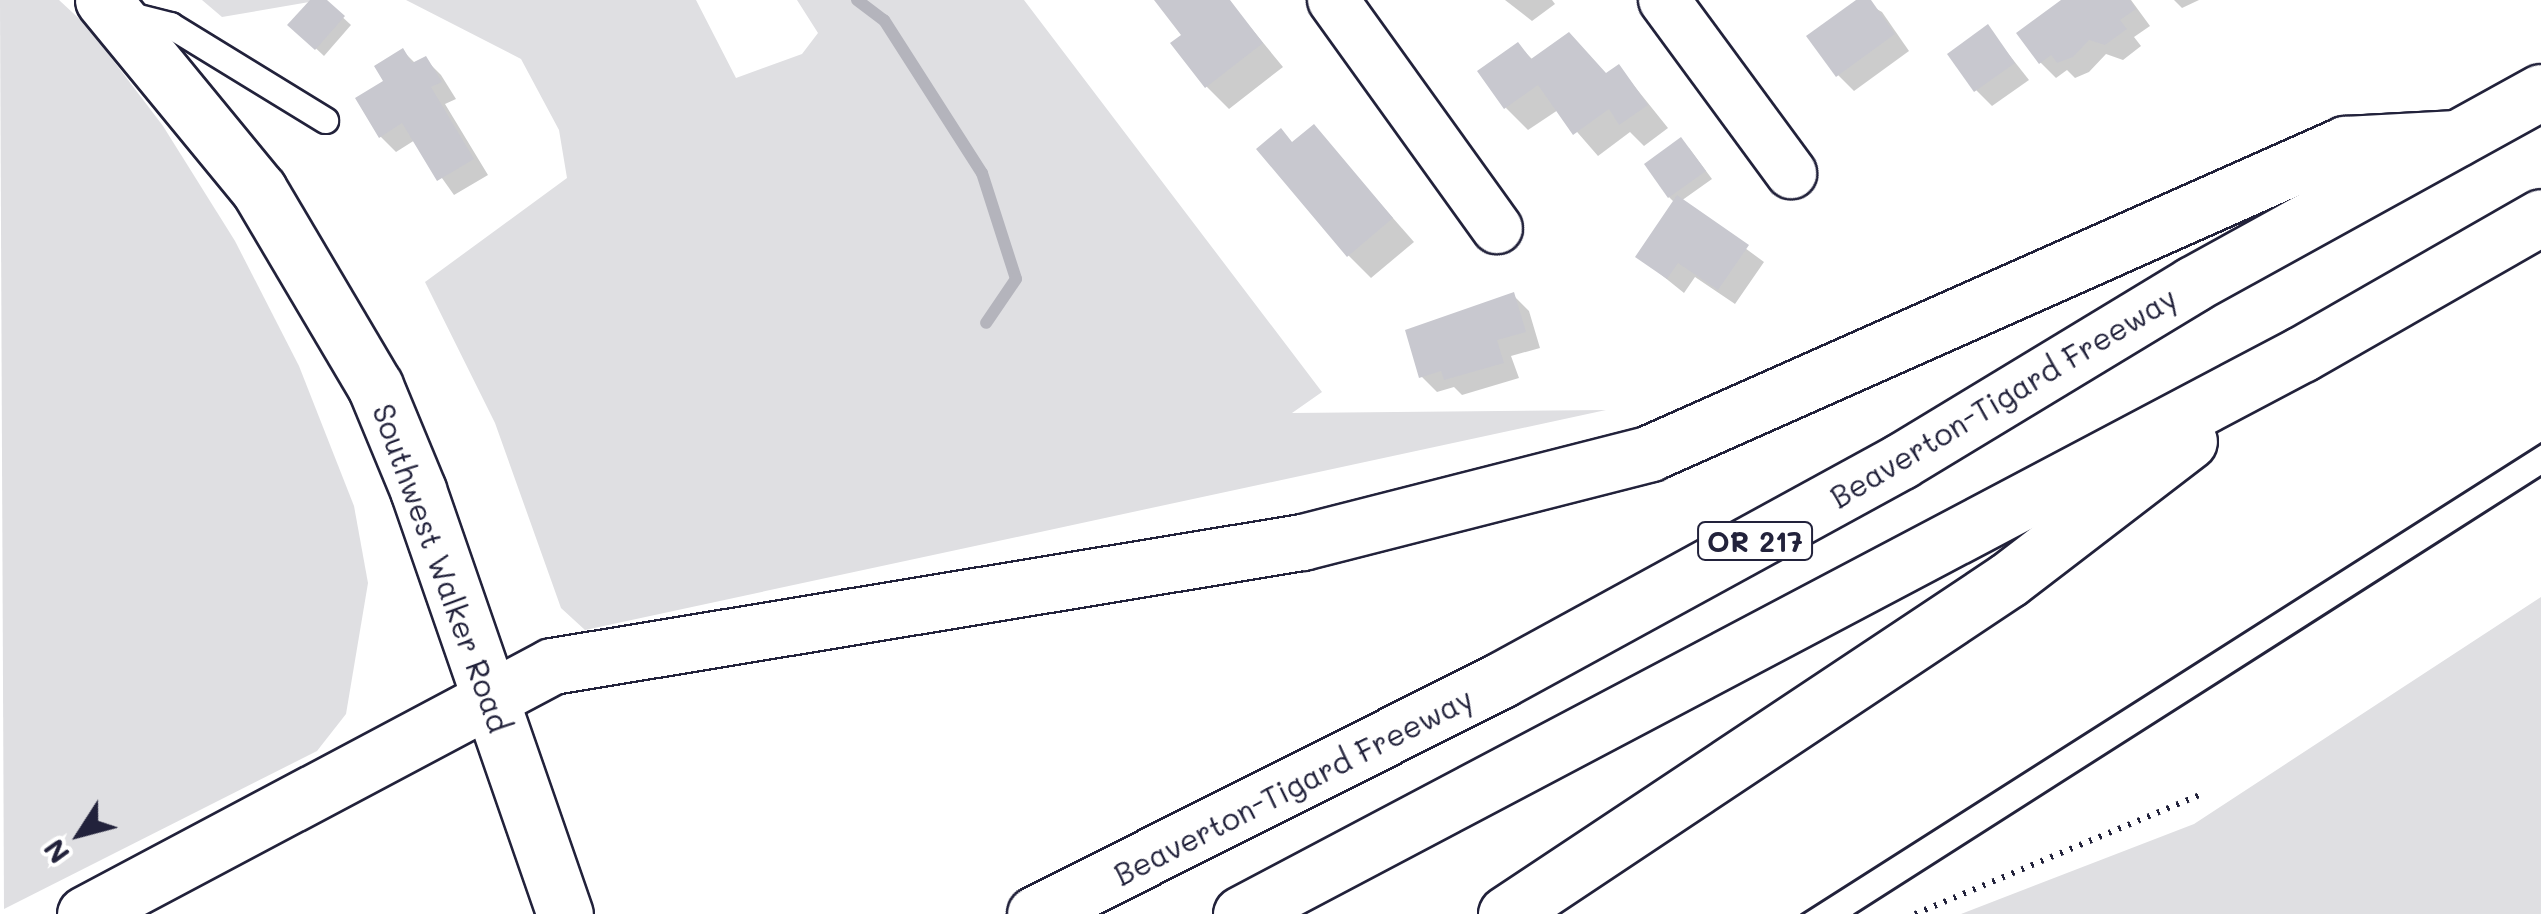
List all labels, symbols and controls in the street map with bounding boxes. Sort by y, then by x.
street label: Beaverton-Tigard Freeway [1823,279,2183,515]
street label: Southwest Walker Road [366,399,518,737]
road number: OR 217 [1695,518,1815,564]
street label: Beaverton-Tigard Freeway [1108,680,1478,892]
north arrow [30,784,130,884]
text: N [35,832,77,871]

